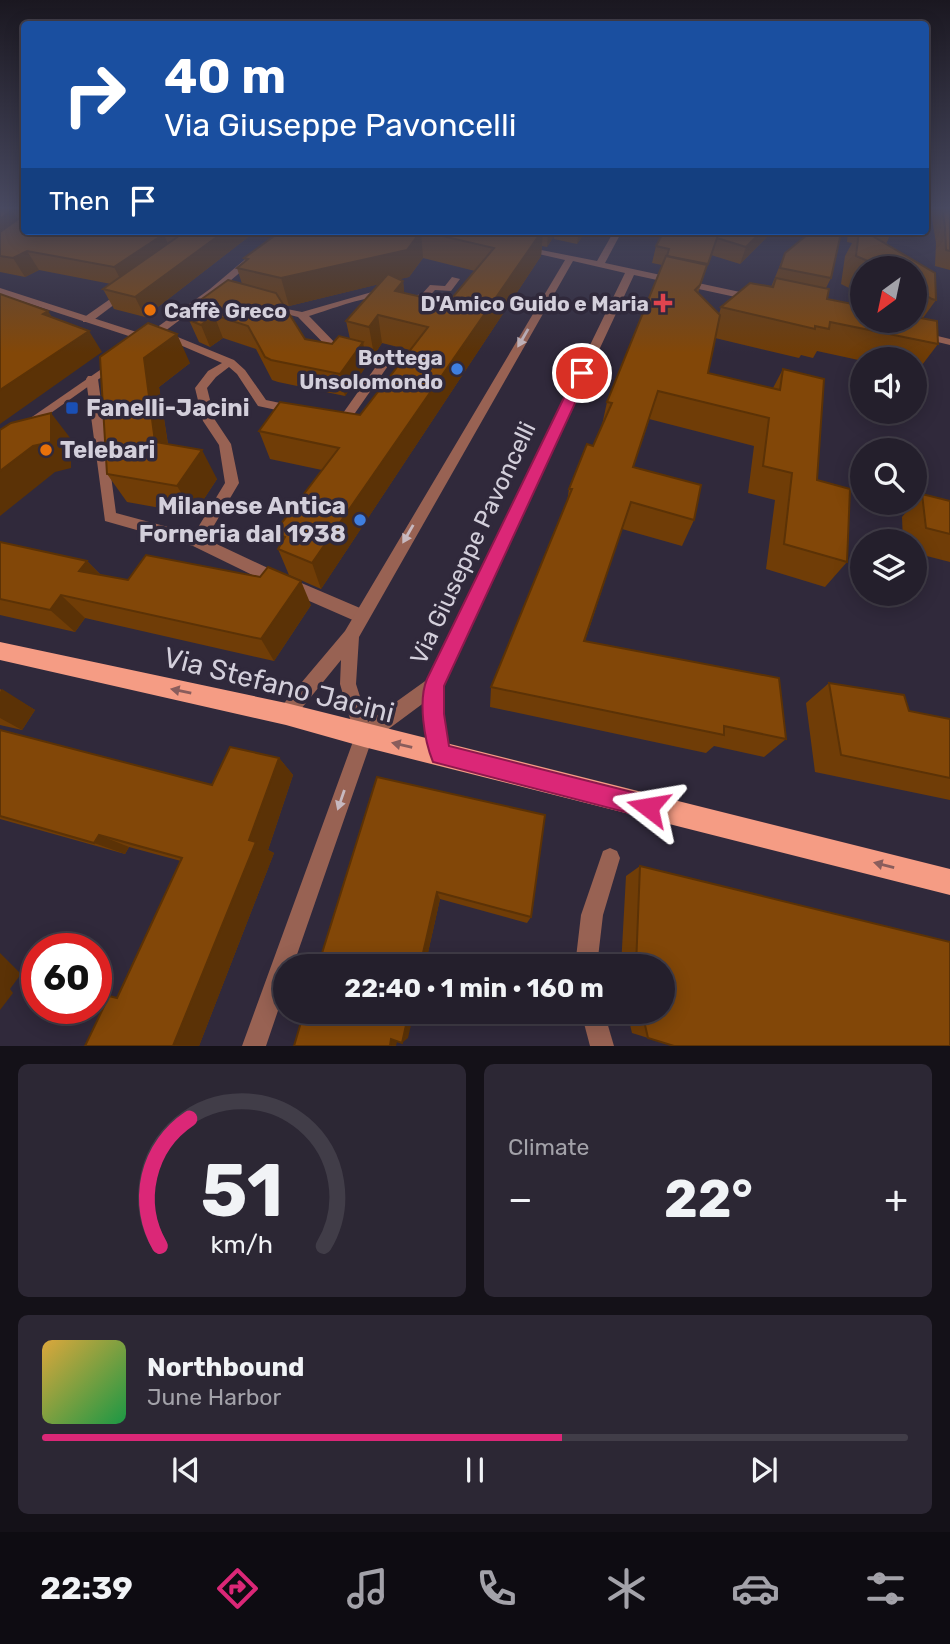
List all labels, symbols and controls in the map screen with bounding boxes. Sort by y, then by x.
text: 40 m [164,47,286,105]
icon: right [49,49,140,140]
text: Via Giuseppe Pavoncelli [164,106,516,144]
icon: arrive [124,182,162,220]
text: Then [49,186,110,217]
north arrow [850,256,928,332]
map controls [850,256,927,606]
place label: D'Amico Guido e Maria [420,291,649,316]
marker: D'Amico Guido e Maria [655,295,671,311]
place label: Caffè Greco [164,298,287,323]
marker: Caffè Greco [142,302,158,318]
one-way arrow [517,328,529,347]
pin [552,343,612,403]
place label: Bottega Unsolomondo [299,345,443,394]
button: sound [850,347,927,424]
icon: arrive [563,354,601,392]
marker: Bottega Unsolomondo [449,361,465,377]
place label: Fanelli-Jacini [86,394,250,422]
marker: Fanelli-Jacini [64,400,80,416]
street label: Via Giuseppe Pavoncelli [404,417,542,669]
place label: Telebari [60,436,155,464]
button: search [850,438,927,515]
marker: Telebari [38,442,54,458]
place label: Milanese Antica Forneria dal 1938 [139,492,346,548]
marker: Milanese Antica Forneria dal 1938 [352,512,368,528]
one-way arrow [402,525,415,544]
button: layers [850,529,927,606]
street label: Via Stefano Jacini [160,640,398,730]
one-way arrow [170,685,192,696]
one-way arrow [390,739,412,750]
position arrow [611,770,685,844]
one-way arrow [335,790,346,811]
one-way arrow [873,860,895,871]
speed limit sign: 60 [21,933,112,1024]
text: 22:40 · 1 min · 160 m [344,973,604,1004]
text: Climate [508,1133,589,1161]
text: 51 [201,1149,283,1235]
text: 22° [664,1168,753,1230]
text: − [508,1176,533,1222]
text: + [884,1176,908,1222]
text: km/h [211,1230,273,1259]
text: Northbound [147,1352,305,1383]
text: June Harbor [147,1383,281,1411]
icon: previous [167,1451,205,1489]
icon: pause [456,1451,494,1489]
icon: next [745,1451,783,1489]
icon: directions [213,1564,262,1613]
icon: music [343,1564,392,1613]
icon: phone [472,1564,521,1613]
icon: climate [602,1564,651,1613]
icon: car [731,1564,780,1613]
icon: filters [861,1564,910,1613]
text: 22:39 [40,1569,133,1607]

